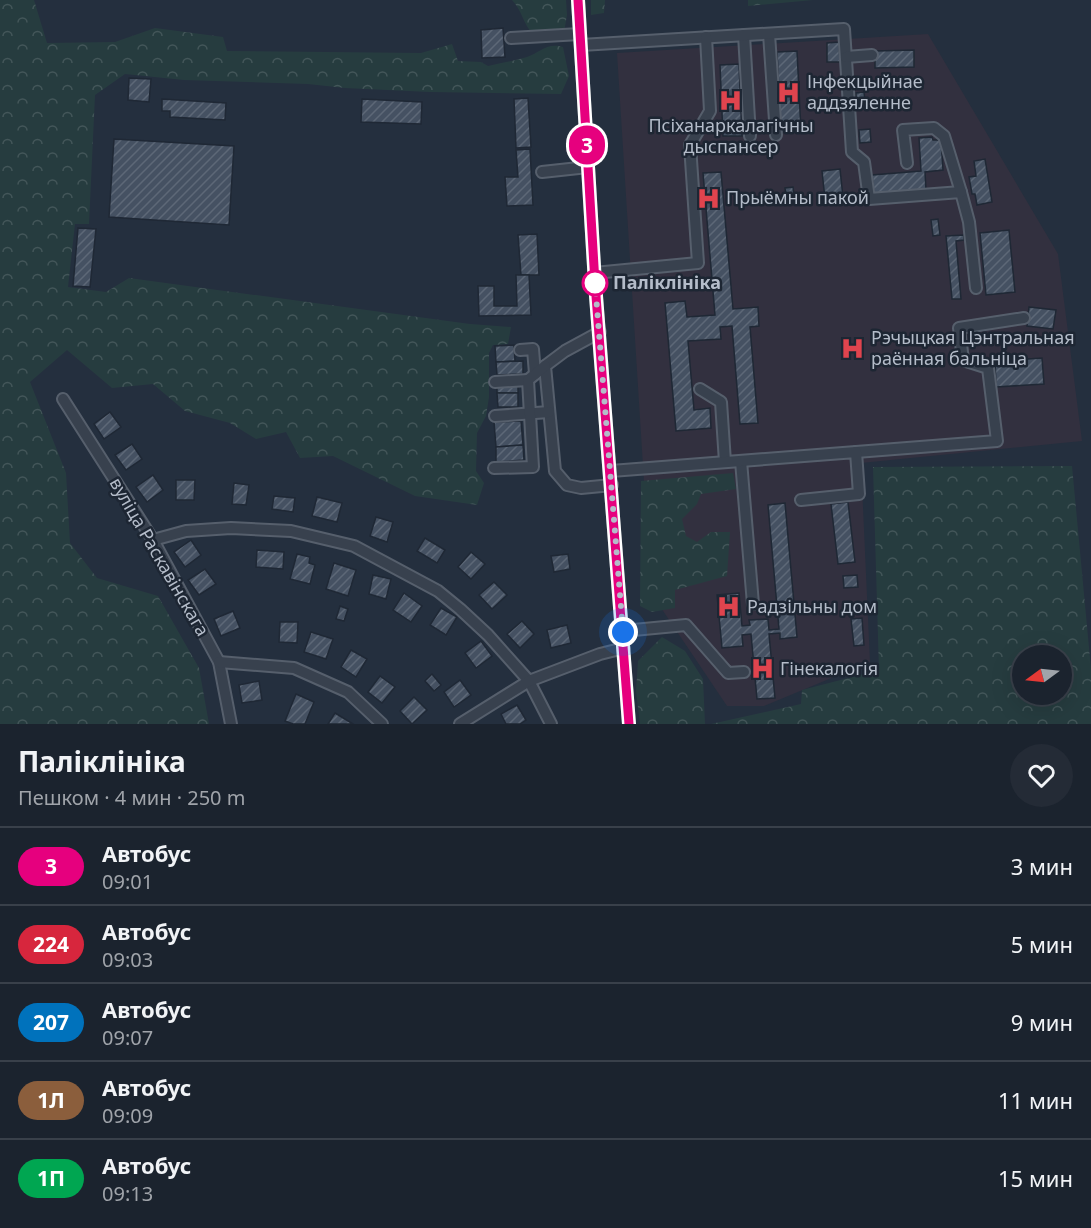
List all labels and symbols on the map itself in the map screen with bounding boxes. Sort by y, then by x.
place label: Інфекцыйнае аддзяленне [807,69,923,114]
hospital icon: Інфекцыйнае аддзяленне [776,79,802,105]
hospital icon: Псіханаркалагічны дыспансер [718,87,744,113]
place label: Псіханаркалагічны дыспансер [648,113,814,158]
line badge: 3 [568,126,606,164]
hospital icon: Прыёмны пакой [695,185,721,211]
place label: Прыёмны пакой [726,185,869,209]
marker: Паліклініка [582,270,608,296]
place label: Паліклініка [613,270,721,294]
place label: Рэчыцкая Цэнтральная раённая бальніца [871,325,1075,370]
hospital icon: Рэчыцкая Цэнтральная раённая бальніца [840,335,866,361]
street label: вуліца Раскавінскага [105,473,215,640]
hospital icon: Радзільны дом [716,594,742,620]
place label: Радзільны дом [747,594,877,618]
your location [608,617,638,647]
north arrow [1012,645,1072,705]
hospital icon: Гінекалогія [749,656,775,682]
place label: Гінекалогія [780,656,878,680]

